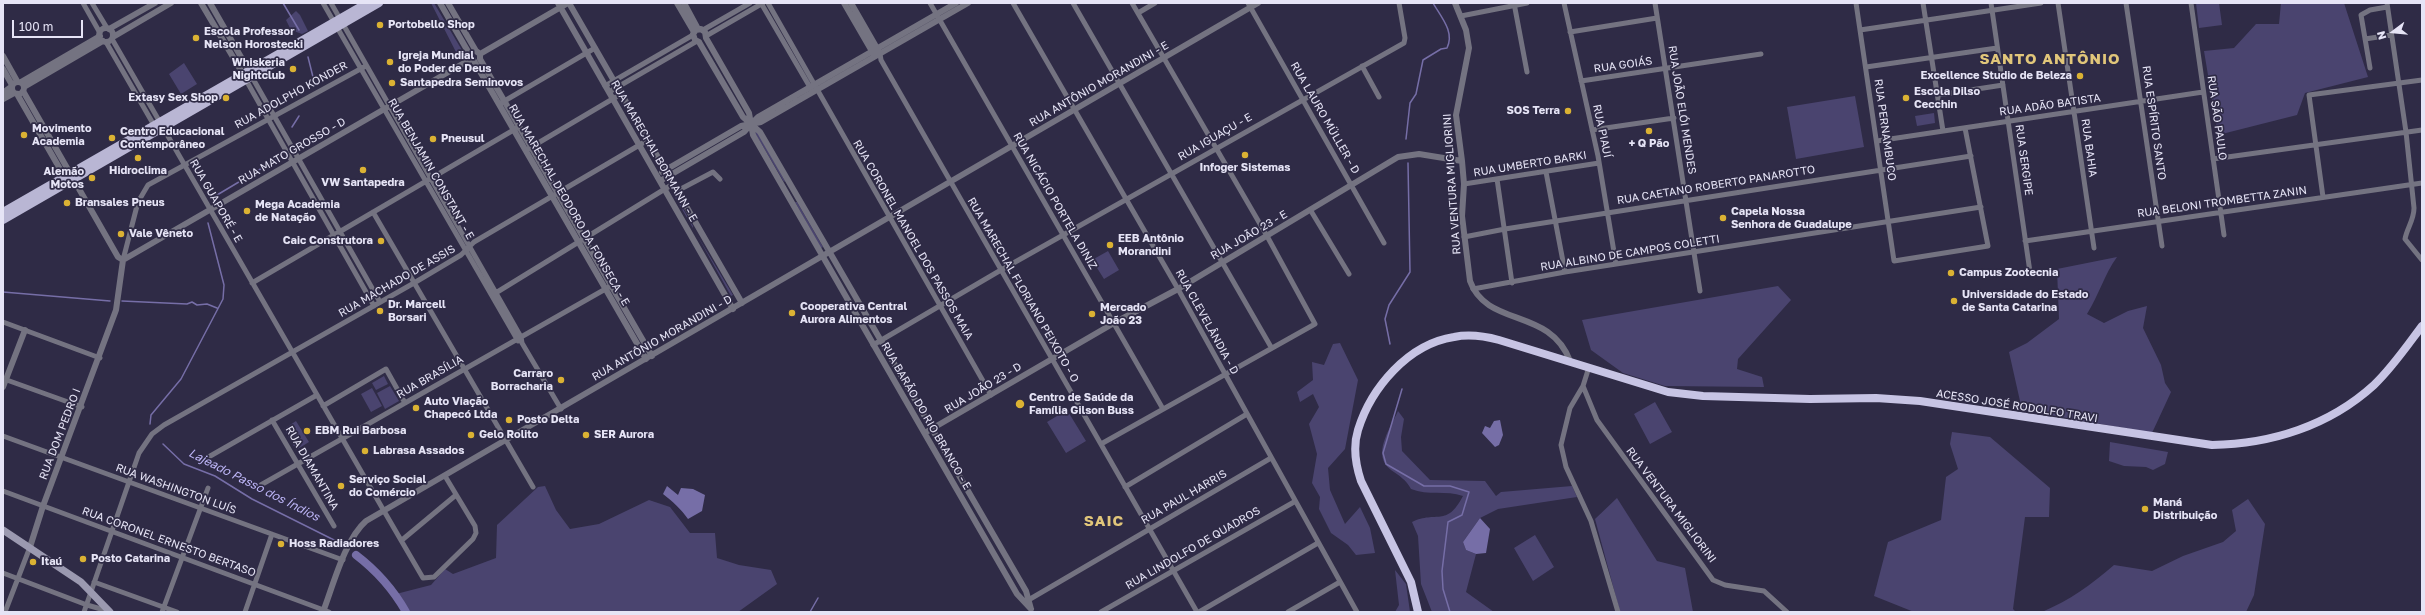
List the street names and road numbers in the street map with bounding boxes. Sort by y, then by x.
street label: RUA ANTÔNIO MORANDINI - E [1027,39,1171,129]
street label: RUA JOÃO ELÓI MENDES [1665,45,1699,175]
street label: RUA GOIÁS [1593,54,1653,76]
street label: RUA ADOLPHO KONDER [232,58,350,132]
street label: RUA LAURO MÜLLER - D [1288,60,1362,176]
street label: RUA ESPÍRITO SANTO [2139,65,2169,181]
street label: RUA SÃO PAULO [2205,75,2229,161]
street label: RUA MARECHAL BORMANN - E [608,78,700,224]
street label: RUA PERNAMBUCO [1871,78,1899,182]
street label: RUA ADÃO BATISTA [1998,91,2102,119]
street label: RUA BENJAMIN CONSTANT - E [385,96,477,242]
street label: RUA MARECHAL DEODORO DA FONSECA - E [506,102,632,308]
street label: RUA PIAUÍ [1590,103,1614,159]
street label: RUA IGUAÇU - E [1176,110,1254,164]
street label: RUA VENTURA MIGLIORINI [1440,113,1464,255]
street label: RUA MATO GROSSO - D [236,115,348,187]
street label: RUA BAHIA [2078,118,2100,178]
street label: RUA SERGIPE [2012,124,2036,196]
street label: RUA NICÁCIO PORTELA DINIZ [1010,130,1100,272]
street label: RUA CORONEL MANOEL DOS PASSOS MAIA [850,138,976,342]
street label: RUA UMBERTO BARKI [1472,149,1588,179]
street label: RUA GUAPORÉ - E [187,157,245,245]
street label: RUA CAETANO ROBERTO PANAROTTO [1616,163,1816,207]
street label: RUA BELONI TROMBETTA ZANIN [2136,184,2308,220]
street label: RUA MARECHAL FLORIANO PEIXOTO - O [964,195,1082,385]
street label: RUA JOÃO 23 - E [1208,208,1290,262]
street label: RUA ALBINO DE CAMPOS COLETTI [1539,232,1721,274]
street label: RUA MACHADO DE ASSIS [336,242,458,320]
street label: RUA CLEVELÂNDIA - D [1173,267,1241,377]
street label: RUA ANTÔNIO MORANDINI - D [590,292,734,384]
street label: RUA BARÃO DO RIO BRANCO - E [878,340,974,492]
street label: RUA BRASÍLIA [394,353,466,401]
street label: RUA JOÃO 23 - D [942,360,1024,416]
street label: RUA DOM PEDRO I [37,387,83,481]
street label: ACESSO JOSÉ RODOLFO TRAVI [1935,387,2099,425]
street label: RUA DIAMANTINA [283,424,341,512]
street label: RUA VENTURA MIGLIORINI [1623,445,1719,565]
street label: RUA WASHINGTON LUÍS [114,461,238,517]
street label: RUA PAUL HARRIS [1139,467,1229,527]
street label: RUA CORONEL ERNESTO BERTASO [80,504,258,580]
street label: RUA LINDOLFO DE QUADROS [1123,504,1263,592]

